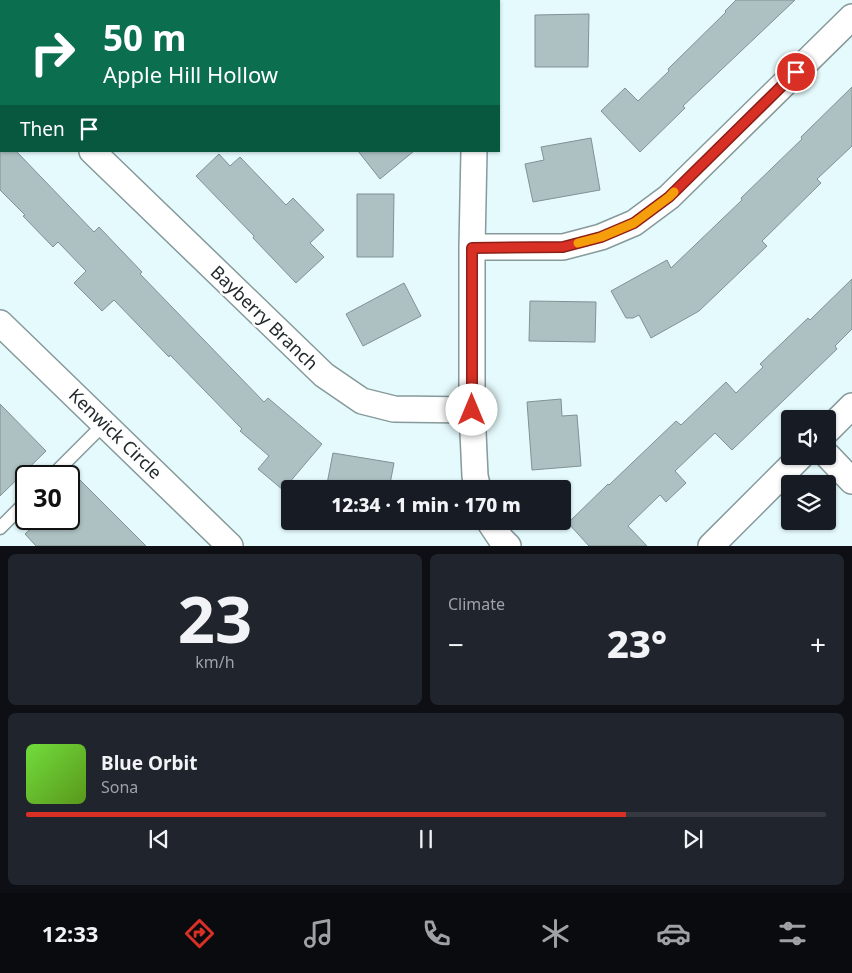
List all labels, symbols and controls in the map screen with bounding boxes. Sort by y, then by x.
text: 50 m [103,14,186,61]
icon: right [20,20,85,85]
pin [775,51,817,93]
icon: arrive [782,58,810,86]
text: Apple Hill Hollow [103,59,278,89]
icon: arrive [75,115,103,143]
text: Then [20,116,65,142]
street label: Bayberry Branch [206,260,324,375]
street label: Kenwick Circle [64,383,167,484]
position arrow [445,383,497,435]
map controls [781,410,836,530]
button: sound [781,410,836,465]
speed limit sign: 30 [15,465,80,530]
button: layers [781,475,836,530]
text: 12:34 · 1 min · 170 m [331,492,521,518]
text: 23 [178,574,252,662]
text: Climate [448,593,505,615]
text: 23° [607,617,667,669]
text: − [448,625,464,663]
text: + [810,625,826,663]
text: km/h [195,651,235,673]
text: Blue Orbit [101,750,197,776]
text: Sona [101,776,138,798]
icon: previous [145,825,173,853]
icon: pause [412,825,440,853]
icon: next [679,825,707,853]
icon: directions [182,916,217,951]
icon: music [301,916,336,951]
icon: phone [419,916,454,951]
icon: climate [538,916,573,951]
icon: car [656,916,691,951]
icon: filters [775,916,810,951]
text: 12:33 [42,918,98,948]

